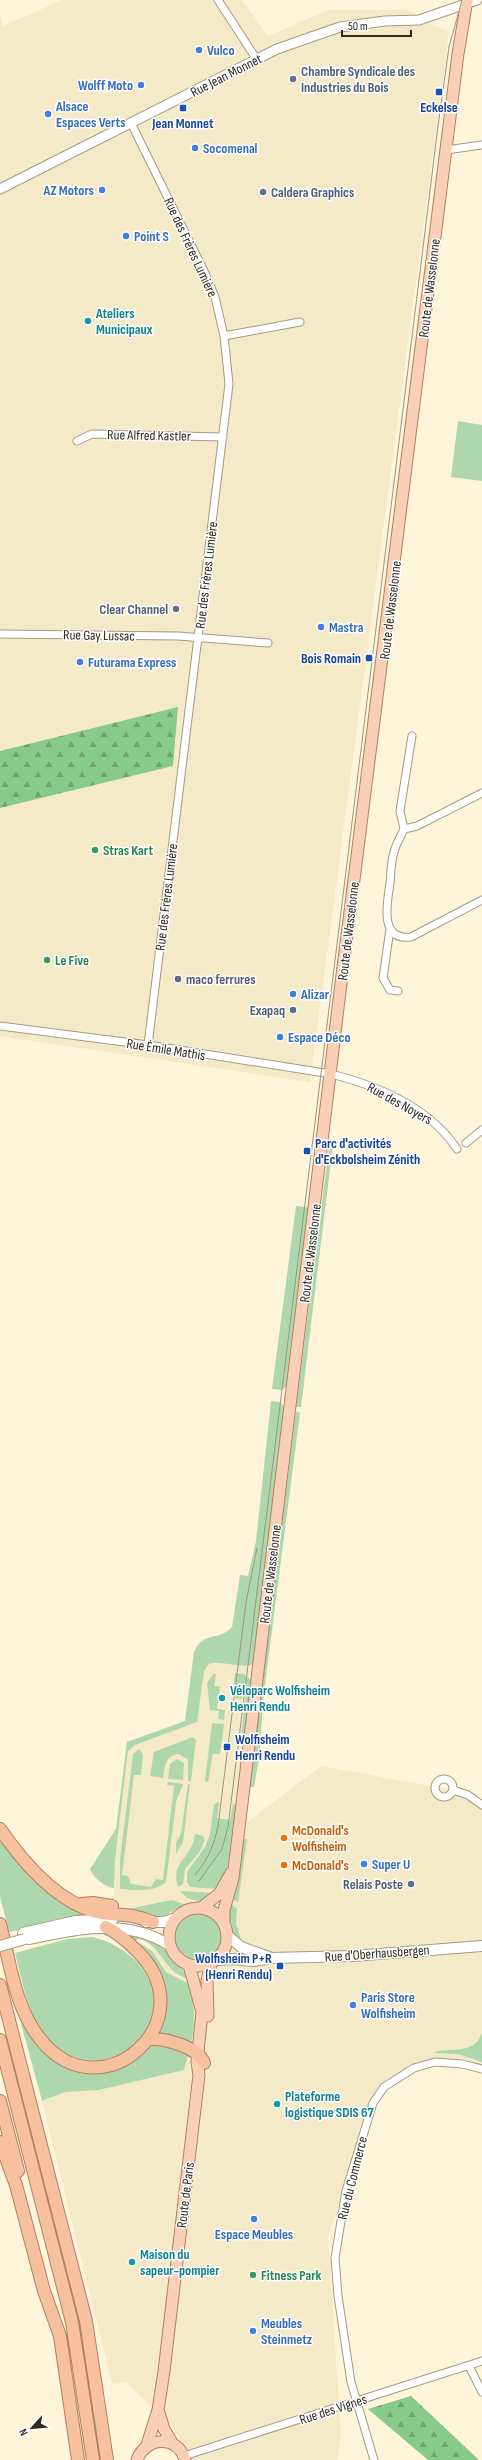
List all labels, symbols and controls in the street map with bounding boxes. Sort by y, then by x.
scale bar [342,12,411,38]
text: 50 m [348,19,368,34]
place label: Vulco [207,42,235,59]
marker: Vulco [194,45,204,55]
street label: Rue Jean Monnet [188,50,265,101]
place label: Chambre Syndicale des Industries du Bois [301,63,415,96]
marker: Chambre Syndicale des Industries du Bois [288,74,298,84]
place label: Wolff Moto [78,77,133,94]
marker: Wolff Moto [136,80,146,90]
marker: Eckelse [434,87,444,97]
place label: Alsace Espaces Verts [55,98,126,131]
place label: Eckelse [420,99,458,116]
marker: Jean Monnet [178,103,188,113]
marker: Alsace Espaces Verts [43,109,53,119]
place label: Jean Monnet [151,115,214,132]
place label: Socomenal [203,140,258,157]
marker: Socomenal [190,143,200,153]
place label: AZ Motors [43,182,94,199]
place label: Caldera Graphics [271,184,354,201]
marker: AZ Motors [97,185,107,195]
marker: Caldera Graphics [258,187,268,197]
street label: Rue des Frères Lumière [160,195,221,300]
place label: Point S [134,228,169,245]
marker: Point S [121,231,131,241]
street label: Route de Wasselonne [415,238,444,338]
place label: Ateliers Municipaux [95,305,153,338]
marker: Ateliers Municipaux [83,316,93,326]
street label: Rue Alfred Kastler [107,426,191,445]
street label: Rue des Frères Lumière [191,520,222,630]
street label: Route de Wasselonne [376,560,405,660]
place label: Clear Channel [99,601,168,618]
marker: Clear Channel [171,604,181,614]
place label: Mastra [329,619,364,636]
marker: Mastra [316,622,326,632]
street label: Rue Gay Lussac [63,626,135,645]
place label: Bois Romain [301,650,361,667]
marker: Bois Romain [364,653,374,663]
place label: Futurama Express [88,654,176,671]
marker: Futurama Express [75,657,85,667]
place label: Stras Kart [103,842,153,859]
street label: Rue des Frères Lumière [151,842,182,952]
marker: Stras Kart [90,845,100,855]
street label: Route de Wasselonne [334,881,363,981]
place label: Le Five [55,952,89,969]
marker: Le Five [42,955,52,965]
place label: maco ferrures [186,971,256,988]
marker: maco ferrures [173,974,183,984]
place label: Alizar [300,986,330,1003]
marker: Alizar [288,989,298,999]
place label: Exapaq [250,1002,285,1019]
marker: Exapaq [288,1005,298,1015]
place label: Espace Déco [288,1029,351,1046]
marker: Espace Déco [275,1032,285,1042]
street label: Rue Émile Mathis [125,1035,207,1064]
street label: Rue des Noyers [364,1079,435,1128]
place label: Parc d'activités d'Eckbolsheim Zénith [315,1135,420,1168]
marker: Parc d'activités d'Eckbolsheim Zénith [302,1146,312,1156]
street label: Route de Wasselonne [296,1203,325,1303]
street label: Route de Wasselonne [256,1524,285,1624]
place label: Véloparc Wolfisheim Henri Rendu [230,1682,330,1715]
marker: Véloparc Wolfisheim Henri Rendu [217,1693,227,1703]
place label: Wolfisheim Henri Rendu [235,1731,295,1764]
marker: Wolfisheim Henri Rendu [222,1742,232,1752]
place label: McDonald's Wolfisheim [292,1822,349,1855]
marker: McDonald's Wolfisheim [279,1833,289,1843]
place label: Super U [372,1856,410,1873]
place label: McDonald's [292,1857,349,1874]
marker: Super U [359,1859,369,1869]
marker: McDonald's [279,1860,289,1870]
place label: Relais Poste [343,1876,403,1893]
marker: Relais Poste [406,1879,416,1889]
street label: Rue d'Oberhausbergen [324,1941,430,1966]
place label: Wolfisheim P+R (Henri Rendu) [195,1950,272,1983]
marker: Wolfisheim P+R (Henri Rendu) [275,1961,285,1971]
place label: Paris Store Wolfisheim [361,1989,416,2022]
marker: Paris Store Wolfisheim [348,2000,358,2010]
place label: Plateforme logistique SDIS 67 [285,2088,375,2121]
marker: Plateforme logistique SDIS 67 [272,2099,282,2109]
street label: Rue du Commerce [334,2135,371,2221]
street label: Route de Paris [173,2161,198,2229]
marker: Espace Meubles [249,2214,259,2224]
place label: Espace Meubles [215,2226,293,2243]
place label: Maison du sapeur-pompier [140,2246,220,2279]
marker: Maison du sapeur-pompier [127,2257,137,2267]
place label: Fitness Park [261,2267,322,2284]
marker: Fitness Park [248,2270,258,2280]
place label: Meubles Steinmetz [261,2315,313,2348]
marker: Meubles Steinmetz [248,2326,258,2336]
street label: Rue des Vignes [297,2391,369,2428]
north arrow [12,2408,52,2448]
text: N [16,2427,31,2438]

